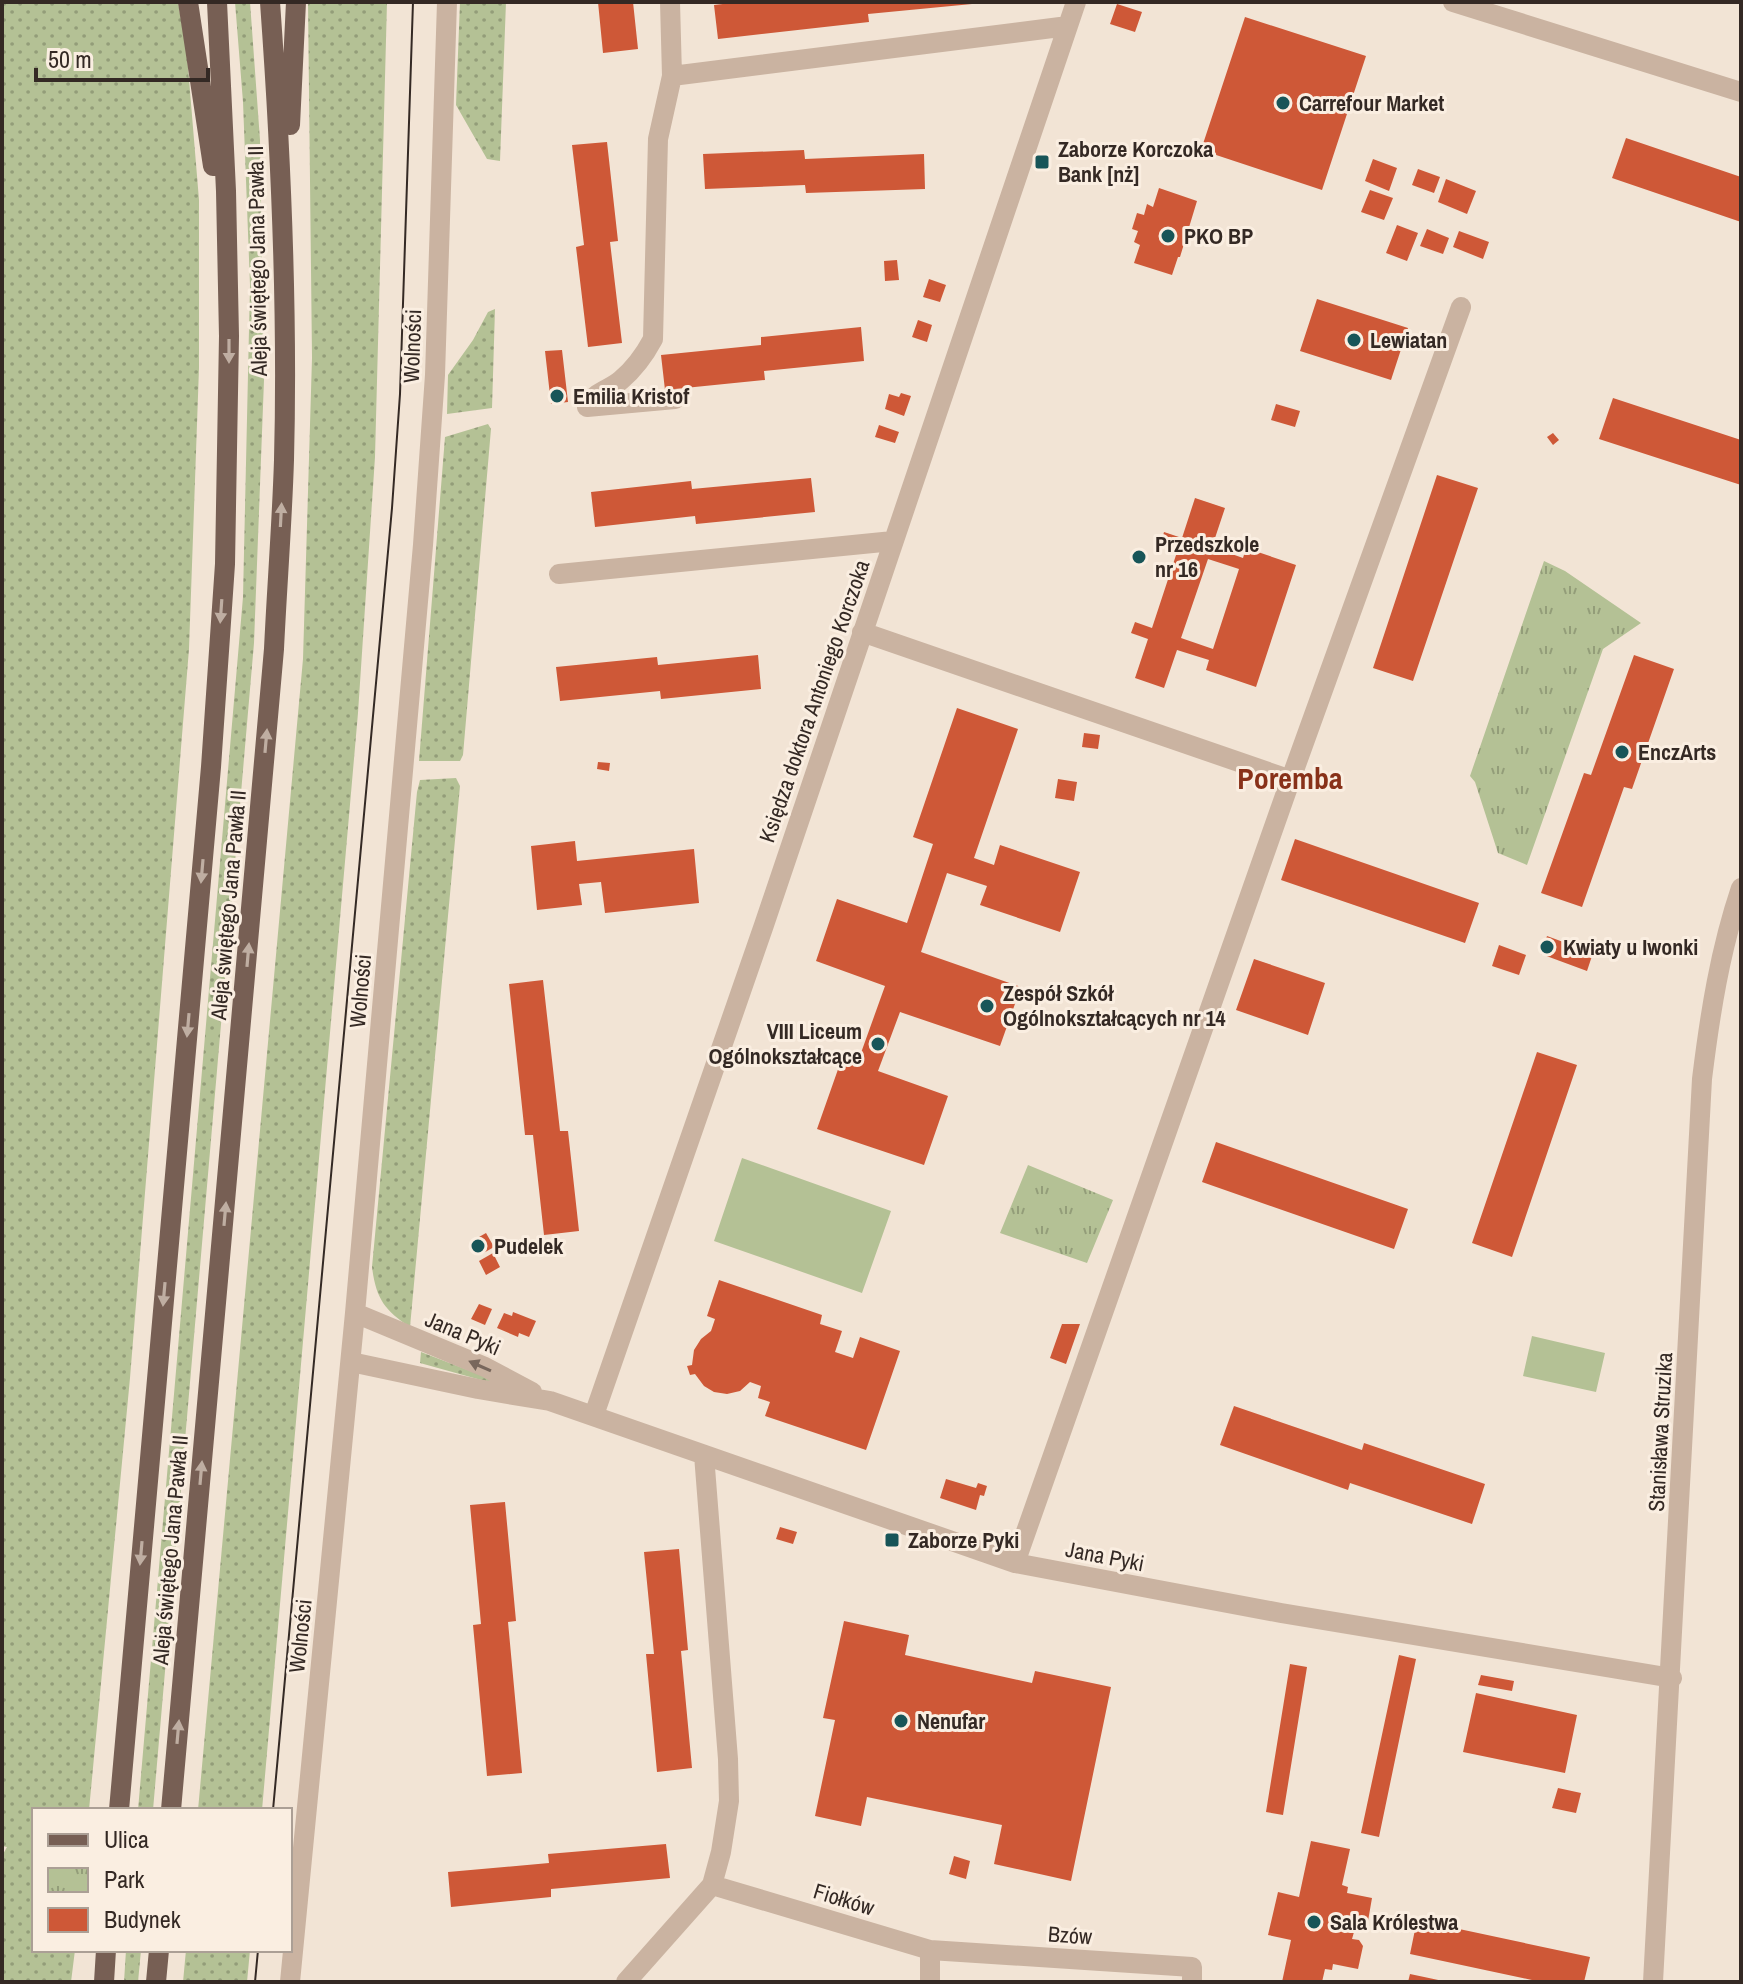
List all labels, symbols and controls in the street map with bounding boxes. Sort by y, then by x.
scale bar [36,32,208,82]
text: 50 m [48,43,92,75]
place label: Carrefour Market [1299,88,1444,118]
marker: Carrefour Market [1274,94,1292,112]
place label: Zaborze Korczoka Bank [nż] [1058,134,1213,189]
street label: Aleja świętego Jana Pawła II [240,145,274,378]
marker: Zaborze Korczoka Bank [nż] [1033,153,1051,171]
place label: PKO BP [1184,221,1253,251]
marker: PKO BP [1159,227,1177,245]
street label: Wolności [396,309,428,383]
place label: Lewiatan [1370,325,1447,355]
marker: Lewiatan [1345,331,1363,349]
one-way arrow [223,339,235,364]
place label: Emilia Kristof [573,381,689,411]
marker: Emilia Kristof [548,387,566,405]
one-way arrow [274,502,287,527]
place label: Przedszkole nr 16 [1155,529,1259,584]
marker: Przedszkole nr 16 [1130,548,1148,566]
street label: Księdza doktora Antoniego Korczoka [751,556,877,846]
one-way arrow [214,599,227,624]
one-way arrow [260,728,273,753]
place label: EnczArts [1638,737,1716,767]
marker: EnczArts [1613,743,1631,761]
district label: Poremba [1237,758,1343,798]
street label: Aleja świętego Jana Pawła II [203,789,253,1022]
one-way arrow [195,858,208,883]
place label: Kwiaty u Iwonki [1563,932,1698,962]
marker: Kwiaty u Iwonki [1538,938,1556,956]
one-way arrow [242,943,255,968]
street label: Wolności [342,953,378,1029]
place label: Zespół Szkół Ogólnokształcących nr 14 [1003,978,1226,1033]
marker: Zespół Szkół Ogólnokształcących nr 14 [978,997,996,1015]
one-way arrow [181,1013,194,1038]
place label: VIII Liceum Ogólnokształcące [709,1016,862,1071]
marker: VIII Liceum Ogólnokształcące [869,1035,887,1053]
one-way arrow [218,1201,231,1226]
place label: Pudelek [494,1231,564,1261]
marker: Pudelek [469,1237,487,1255]
one-way arrow [157,1282,170,1307]
street label: Jana Pyki [421,1304,505,1362]
street label: Stanisława Struzika [1641,1352,1679,1512]
one-way arrow [469,1359,492,1372]
street label: Aleja świętego Jana Pawła II [145,1434,195,1667]
one-way arrow [195,1460,208,1485]
place label: Zaborze Pyki [908,1525,1019,1555]
marker: Zaborze Pyki [883,1531,901,1549]
street label: Jana Pyki [1063,1534,1147,1578]
one-way arrow [135,1541,148,1566]
street label: Wolności [281,1598,319,1674]
place label: Nenufar [917,1706,985,1736]
marker: Nenufar [892,1712,910,1730]
one-way arrow [172,1719,185,1744]
legend [32,1808,292,1952]
text: Ulica [104,1823,149,1855]
text: Park [104,1863,145,1895]
street label: Fiołków [810,1876,878,1922]
text: Budynek [104,1903,181,1935]
place label: Sala Królestwa [1330,1907,1458,1937]
marker: Sala Królestwa [1305,1913,1323,1931]
street label: Bzów [1047,1918,1093,1952]

